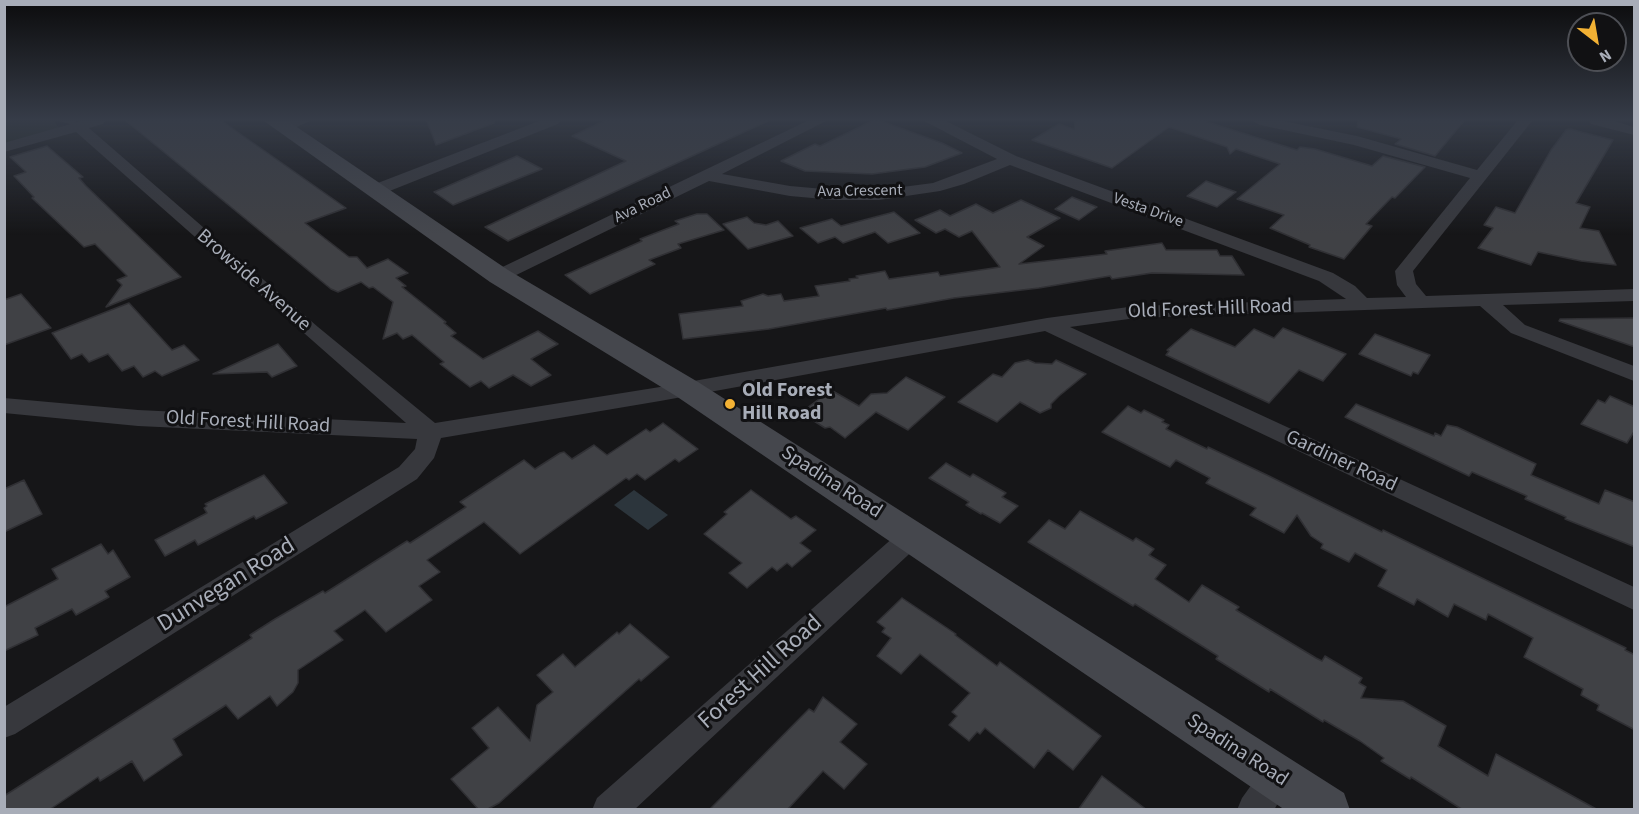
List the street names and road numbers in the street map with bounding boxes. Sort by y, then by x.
street label: Ava Crescent [817,182,903,202]
street label: Ava Road [611,184,675,228]
street label: Vesta Drive [1110,189,1186,233]
street label: Browside Avenue [191,225,315,337]
street label: Old Forest Hill Road [1127,295,1293,325]
street label: Old Forest Hill Road [165,407,331,439]
street label: Gardiner Road [1282,426,1400,498]
street label: Spadina Road [776,441,886,525]
street label: Dunvegan Road [153,532,301,640]
street label: Forest Hill Road [693,610,829,736]
street label: Spadina Road [1182,709,1292,793]

